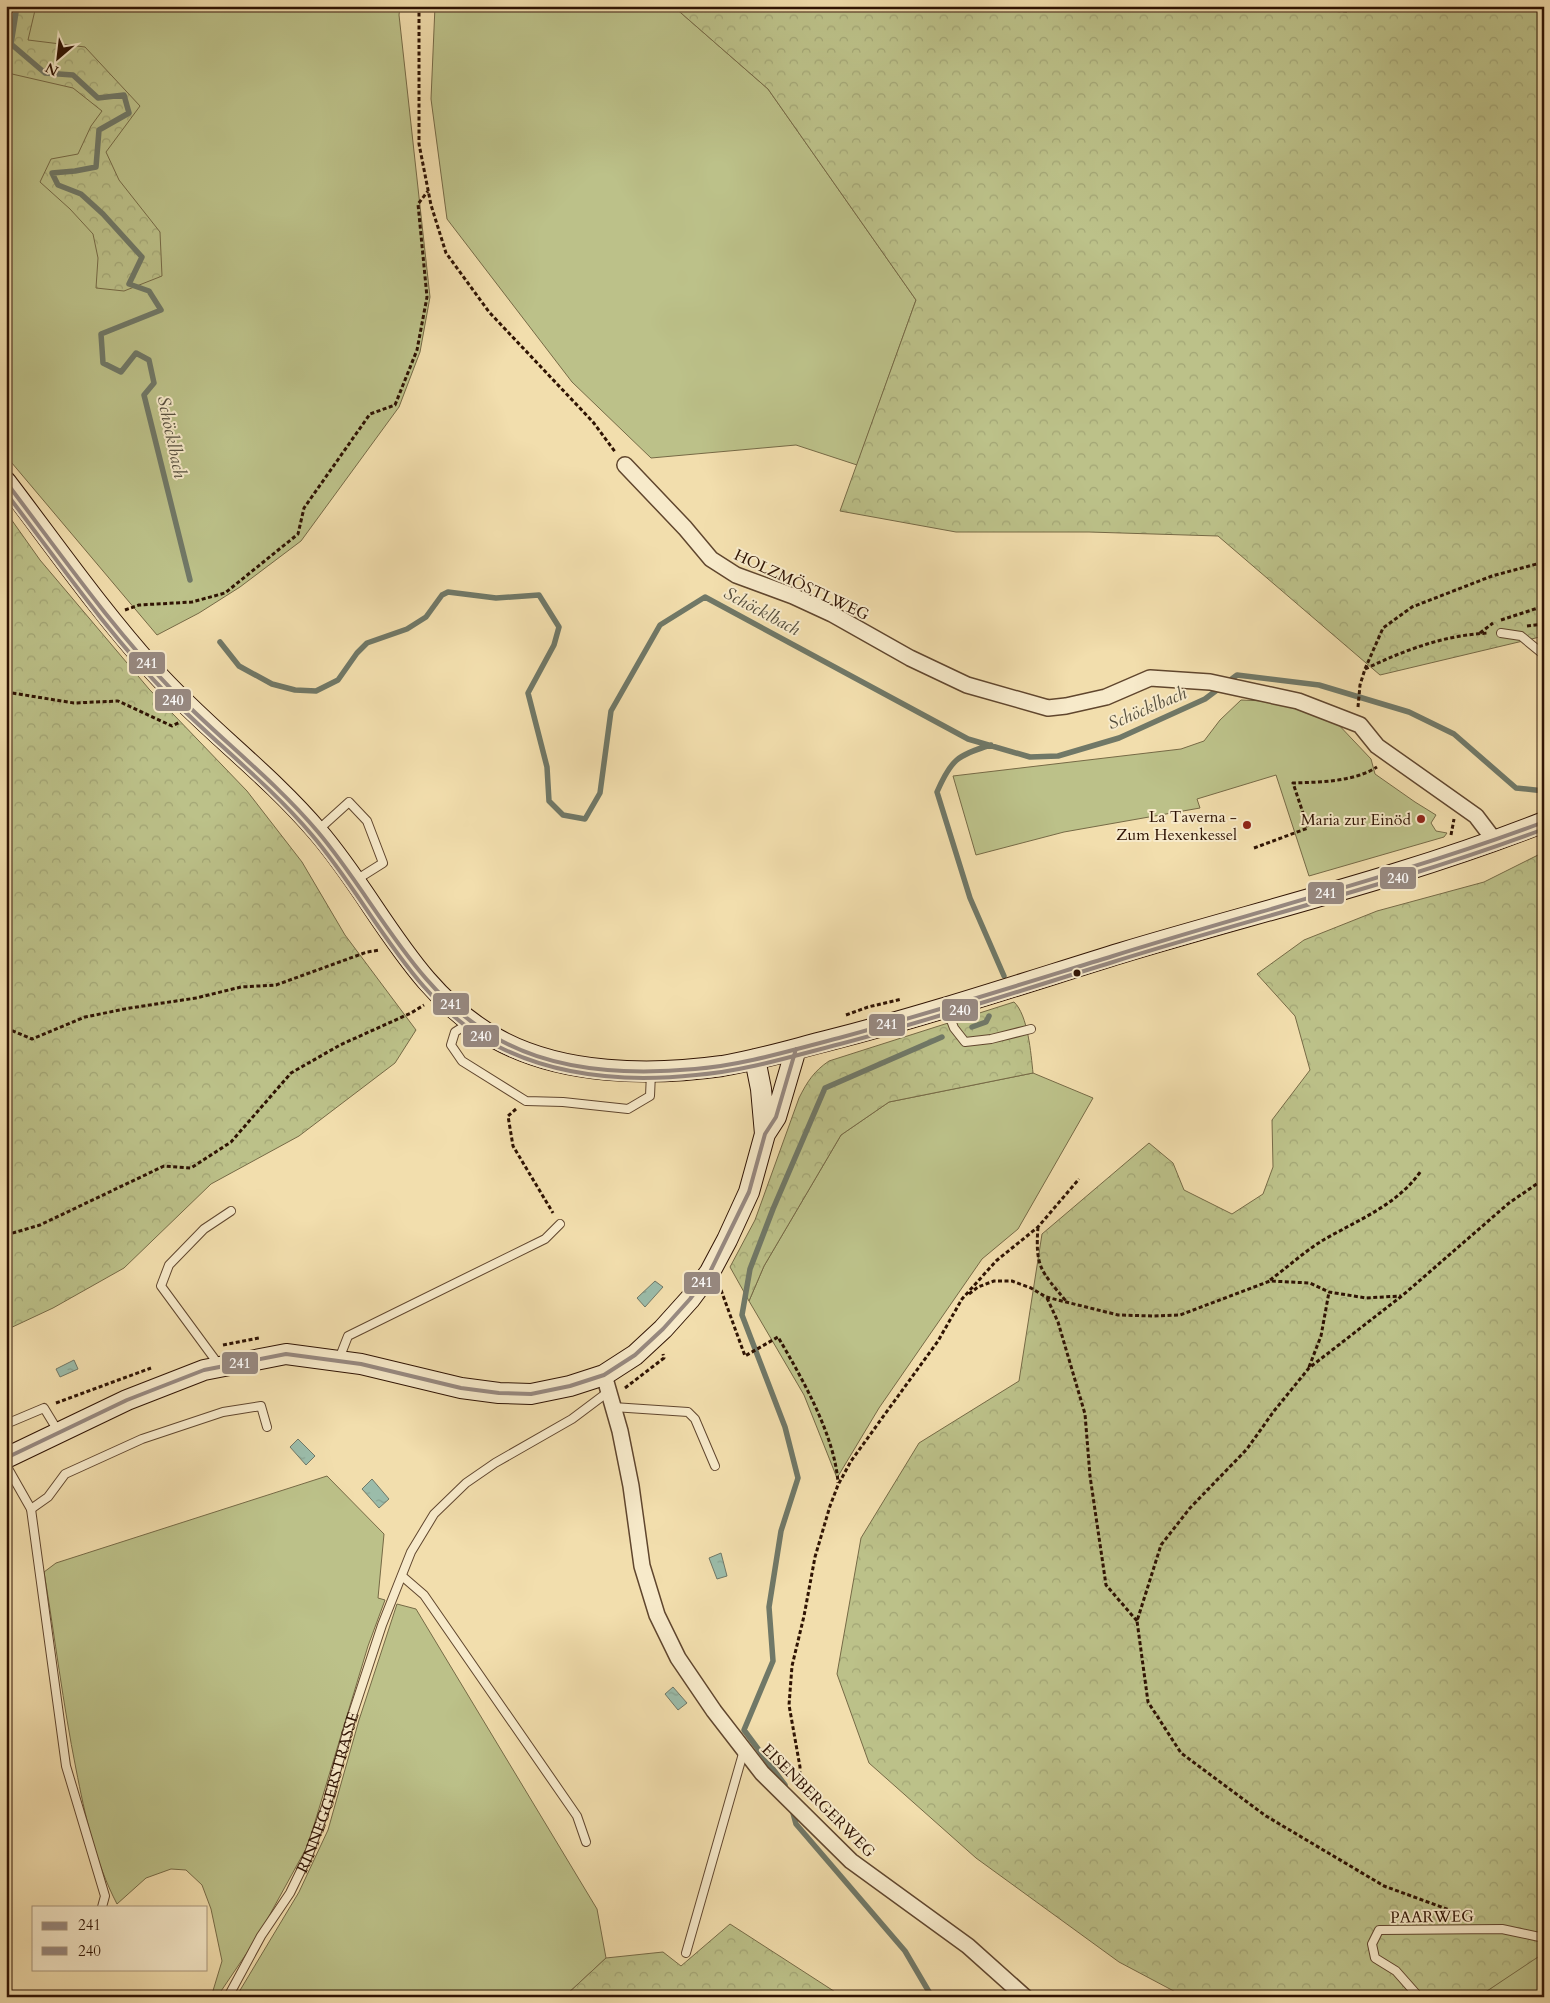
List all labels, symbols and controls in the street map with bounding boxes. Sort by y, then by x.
north arrow [32,32,82,82]
text: N [42,58,62,80]
water label: Schöcklbach [151,394,192,481]
street label: HOLZMÖSTLWEG [730,544,873,626]
water label: Schöcklbach [719,581,805,642]
line badge: 241 [128,651,166,675]
text: 241 [136,654,158,673]
water label: Schöcklbach [1104,681,1191,736]
line badge: 240 [154,688,192,712]
text: 240 [162,691,184,710]
place label: La Taverna - Zum Hexenkessel [1116,806,1237,846]
place label: Maria zur Einöd [1301,809,1411,831]
marker: Maria zur Einöd [1415,813,1427,825]
marker: La Taverna - Zum Hexenkessel [1241,819,1253,831]
line badge: 240 [1379,866,1417,890]
text: 240 [1387,869,1409,888]
line badge: 241 [1307,881,1345,905]
text: 241 [1315,884,1337,903]
unlabelled marker [1072,968,1082,978]
line badge: 241 [432,992,470,1016]
text: 241 [440,995,462,1014]
line badge: 240 [941,998,979,1022]
text: 240 [949,1001,971,1020]
line badge: 241 [868,1013,906,1037]
text: 241 [876,1015,898,1034]
line badge: 240 [462,1024,500,1048]
text: 240 [470,1027,492,1046]
line badge: 241 [683,1271,721,1295]
text: 241 [691,1273,713,1292]
line badge: 241 [221,1351,259,1375]
text: 241 [229,1354,251,1373]
street label: RINNEGGERSTRASSE [291,1709,365,1877]
street label: EISENBERGERWEG [757,1739,880,1863]
street label: PAARWEG [1390,1905,1474,1929]
legend [32,1906,208,1970]
text: 241 [78,1915,101,1935]
text: 240 [78,1941,101,1961]

